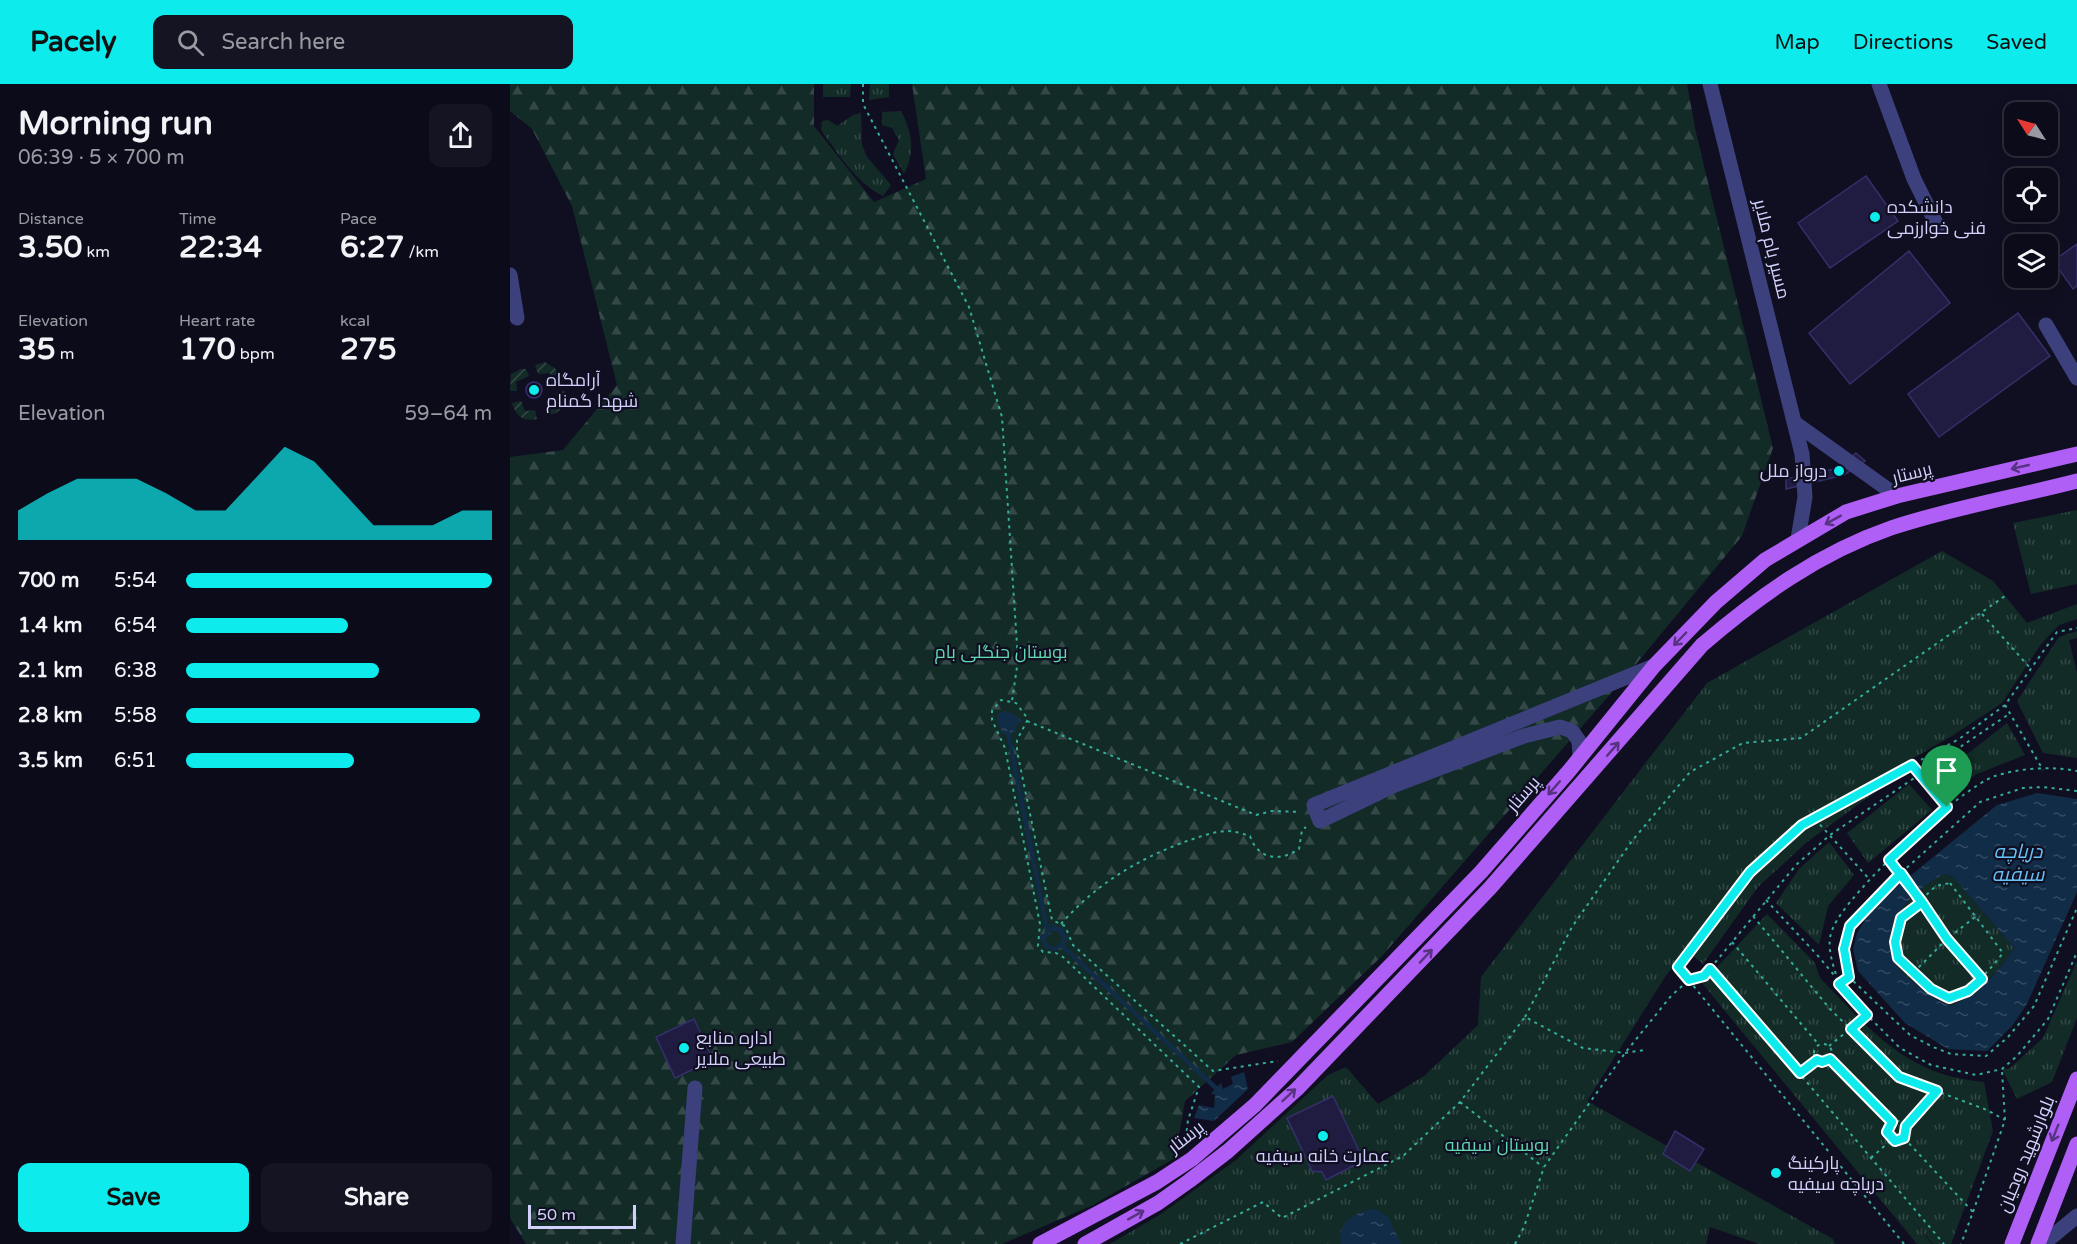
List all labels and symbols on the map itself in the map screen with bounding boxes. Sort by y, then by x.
north arrow [2004,102,2058,156]
street label: مسیر بام ملایر [1748,196,1795,302]
place label: دانشکده فنی خوارزمی [1887,196,1986,239]
marker: دانشکده فنی خوارزمی [1868,210,1882,224]
place label: آرامگاه شهدا گمنام [546,369,638,413]
marker: آرامگاه شهدا گمنام [527,383,541,397]
street label: پرستار [1889,457,1935,490]
place label: درواز ملل [1760,460,1827,482]
one-way arrow [2011,462,2030,474]
marker: درواز ملل [1832,464,1846,478]
one-way arrow [1825,514,1842,526]
one-way arrow [1673,631,1687,646]
park label: بوستان جنگلی بام [935,641,1067,664]
one-way arrow [1606,741,1619,757]
pin [1921,745,1972,807]
street label: پرستار [1501,771,1545,818]
one-way arrow [1547,780,1561,795]
water label: دریاچه سیفیه [1992,840,2045,887]
one-way arrow [1419,949,1433,964]
place label: اداره منابع طبیعی ملایر [695,1027,786,1070]
marker: اداره منابع طبیعی ملایر [677,1041,691,1055]
one-way arrow [1282,1088,1297,1103]
street label: بلوارشهید روحیان [1993,1092,2059,1216]
street label: پرستار [1163,1116,1209,1160]
one-way arrow [2049,1123,2060,1142]
marker: عمارت خانه سیفیه [1316,1129,1330,1143]
park label: بوستان سیفیه [1445,1134,1549,1156]
place label: عمارت خانه سیفیه [1256,1145,1390,1167]
place label: پارکینگ دریاچه سیفیه [1788,1152,1884,1196]
marker: پارکینگ دریاچه سیفیه [1769,1166,1783,1180]
scale bar [528,1202,636,1230]
one-way arrow [1127,1209,1145,1220]

